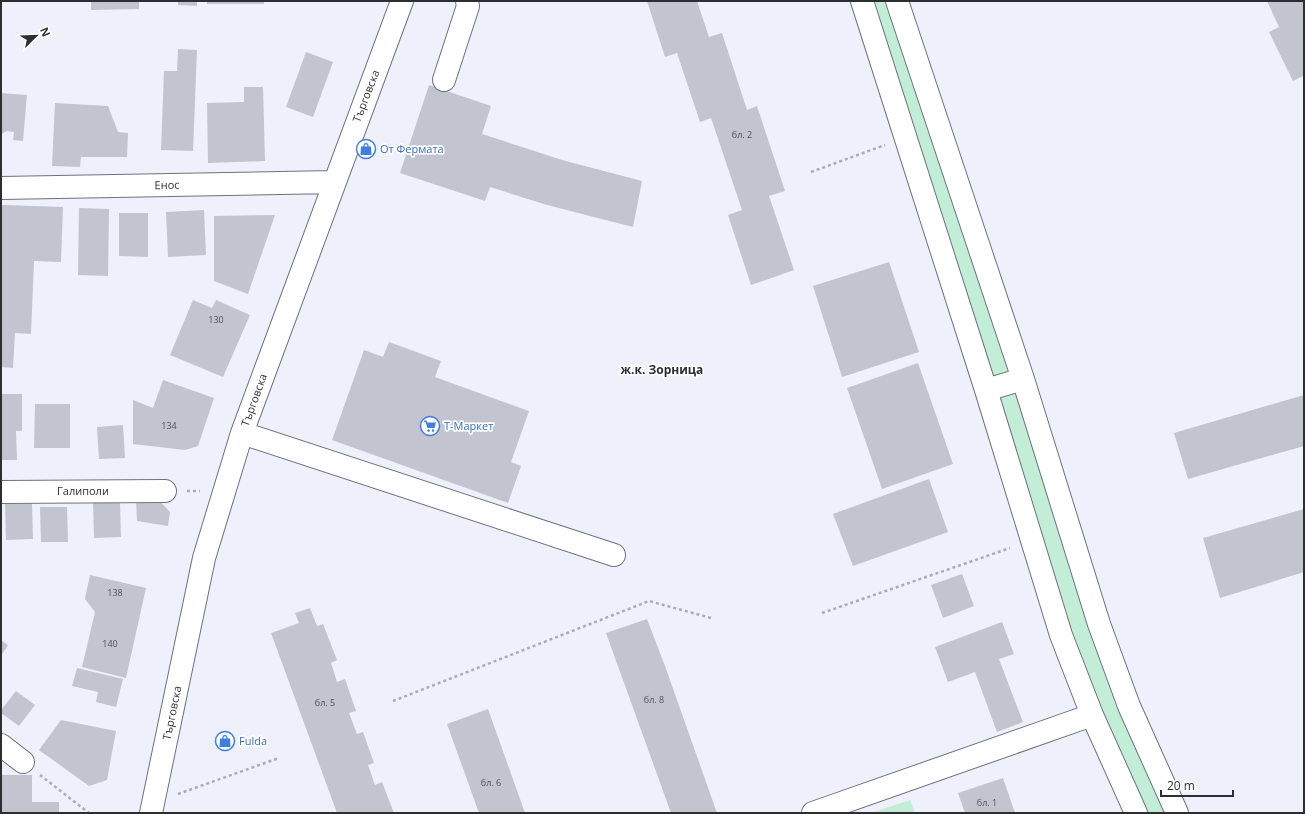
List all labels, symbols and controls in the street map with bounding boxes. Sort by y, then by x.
north arrow [16,16,56,56]
text: N [37,25,54,39]
street label: Търговска [349,67,382,124]
house number: бл. 2 [732,128,752,141]
shop icon: От Фермата [355,138,377,160]
place label: От Фермата [380,141,444,156]
street label: Енос [154,177,180,192]
house number: 130 [208,313,224,326]
district label: ж.к. Зорница [621,361,703,378]
street label: Търговска [237,371,270,428]
supermarket icon: Т-Маркет [419,415,441,437]
place label: Т-Маркет [444,418,493,433]
house number: 134 [161,419,177,432]
street label: Галиполи [57,483,109,498]
house number: 138 [107,586,123,599]
house number: 140 [102,637,118,650]
street label: Търговска [158,684,185,741]
house number: бл. 8 [644,693,664,706]
house number: бл. 5 [315,696,335,709]
shop icon: Fulda [214,730,236,752]
place label: Fulda [239,733,267,748]
scale bar [1161,772,1233,798]
house number: бл. 6 [481,776,501,789]
text: 20 m [1167,777,1195,794]
house number: бл. 1 [977,796,997,809]

